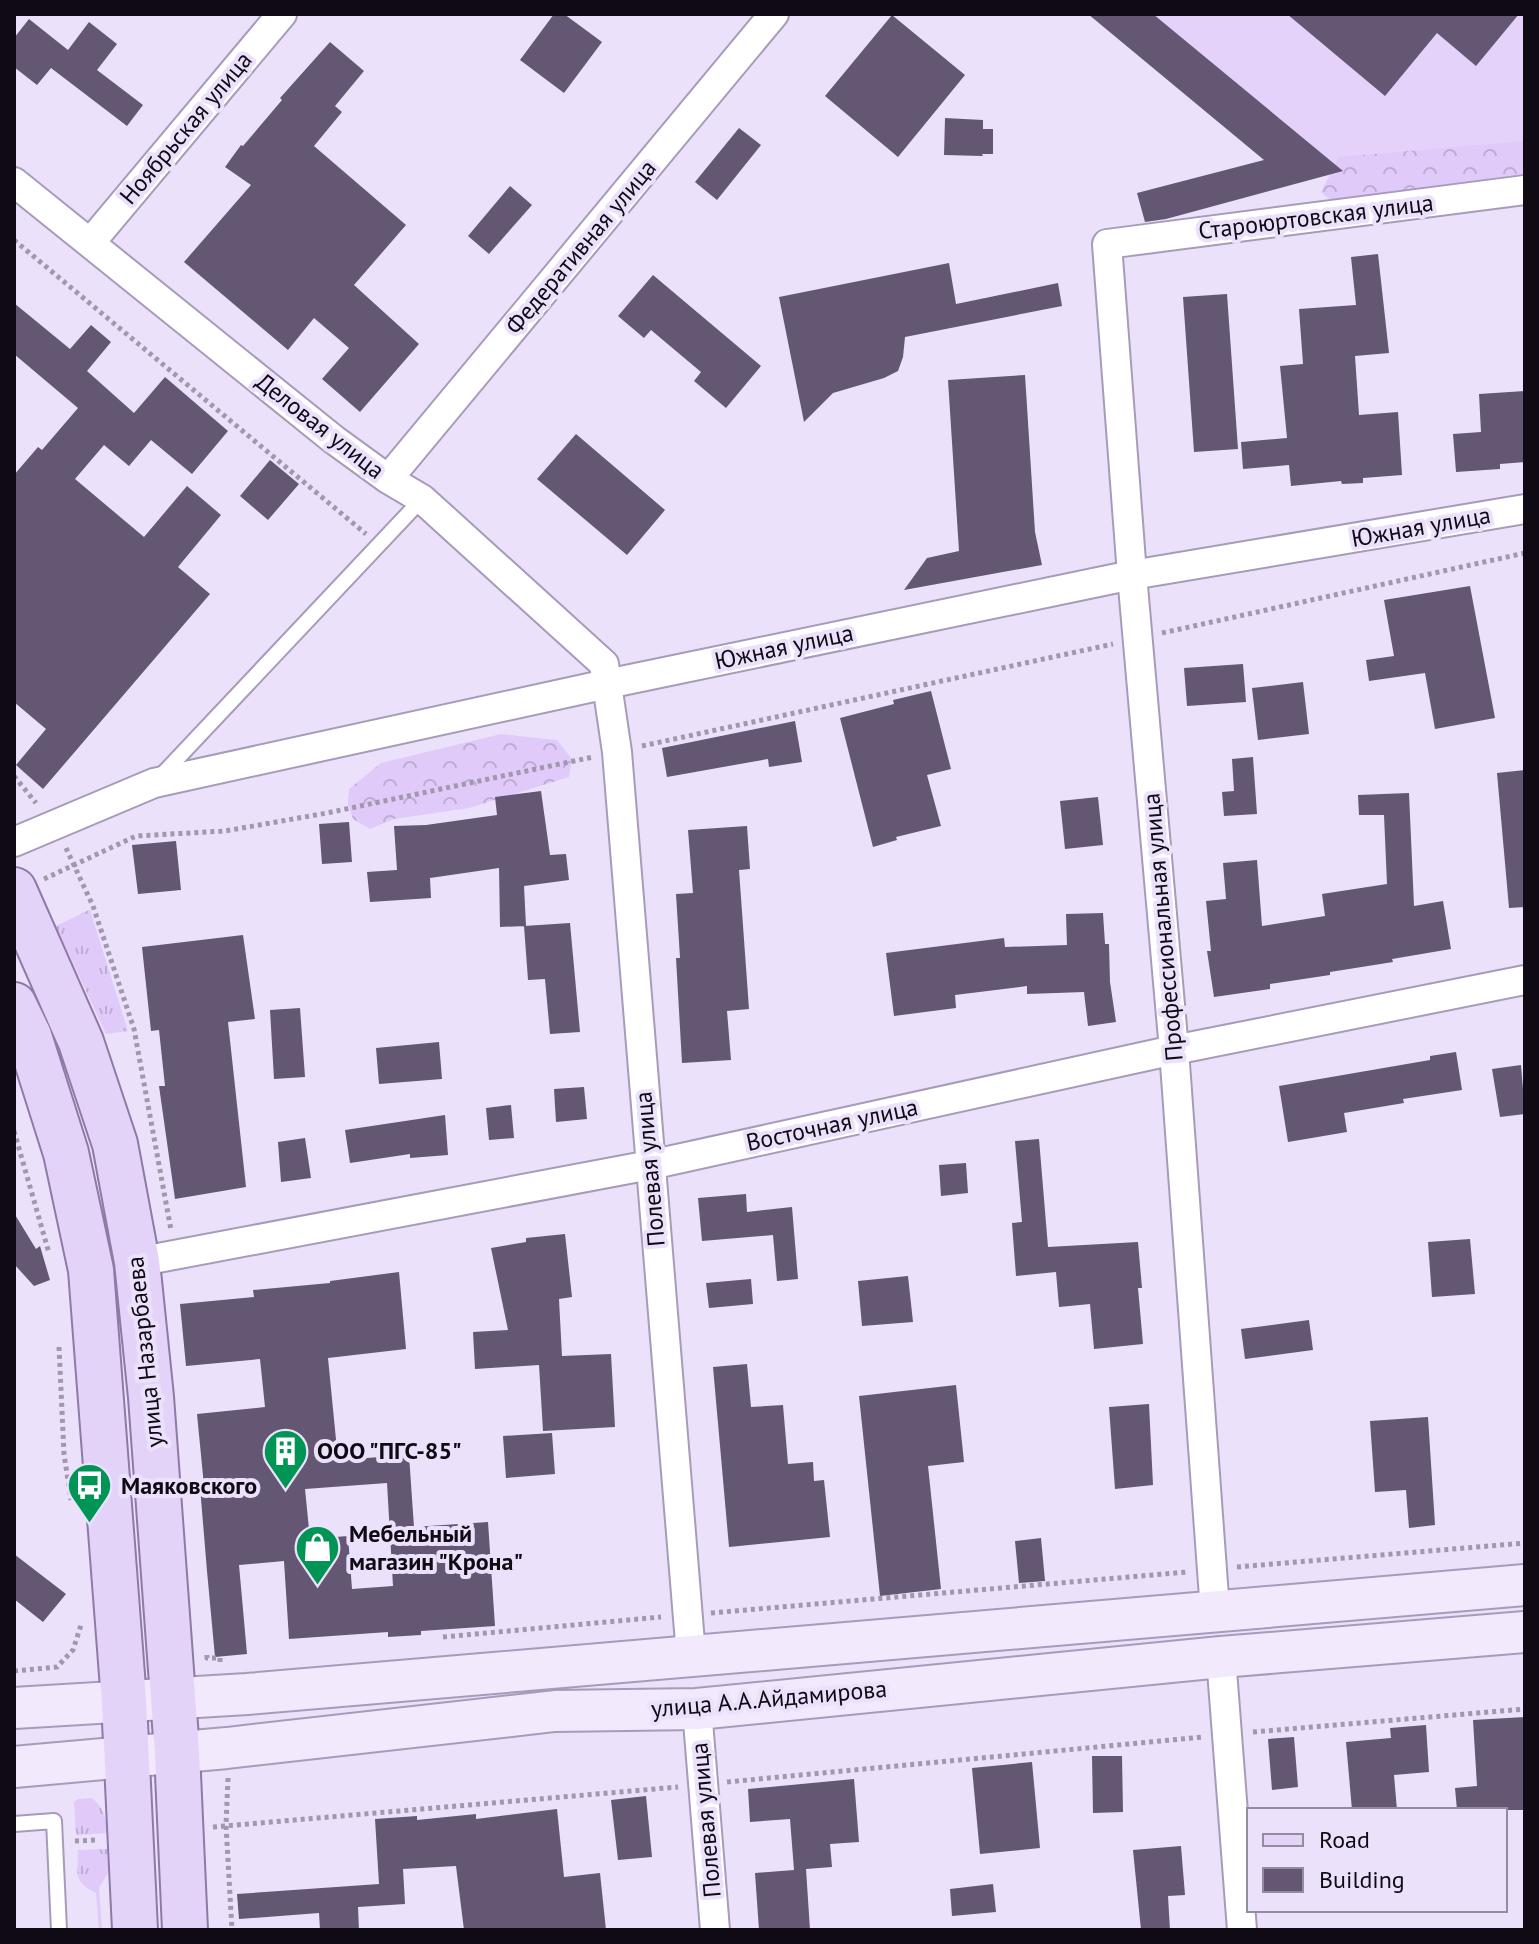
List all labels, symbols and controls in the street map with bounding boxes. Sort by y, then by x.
street label: Ноябрьская улица [113,45,259,210]
street label: Федеративная улица [498,153,663,340]
street label: Староюртовская улица [1197,187,1435,246]
street label: Деловая улица [250,366,391,485]
street label: Южная улица [1349,499,1493,554]
street label: Южная улица [712,617,856,676]
street label: Профессиональная улица [1135,792,1190,1062]
street label: Полевая улица [627,1090,672,1248]
street label: Восточная улица [743,1091,921,1158]
street label: улица Назарбаева [119,1255,170,1449]
building icon: ООО "ПГС-85" [262,1427,310,1490]
place label: ООО "ПГС-85" [317,1435,462,1466]
bus stop icon: Маяковского [66,1462,114,1525]
place label: Маяковского [121,1470,257,1501]
place label: Мебельный магазин "Крона" [349,1518,523,1577]
shop icon: Мебельный магазин "Крона" [294,1524,342,1587]
street label: улица А.А.Айдамирова [650,1673,888,1724]
street label: Полевая улица [683,1741,728,1899]
legend [1247,1808,1507,1912]
text: Road [1319,1824,1370,1855]
text: Building [1319,1864,1405,1895]

